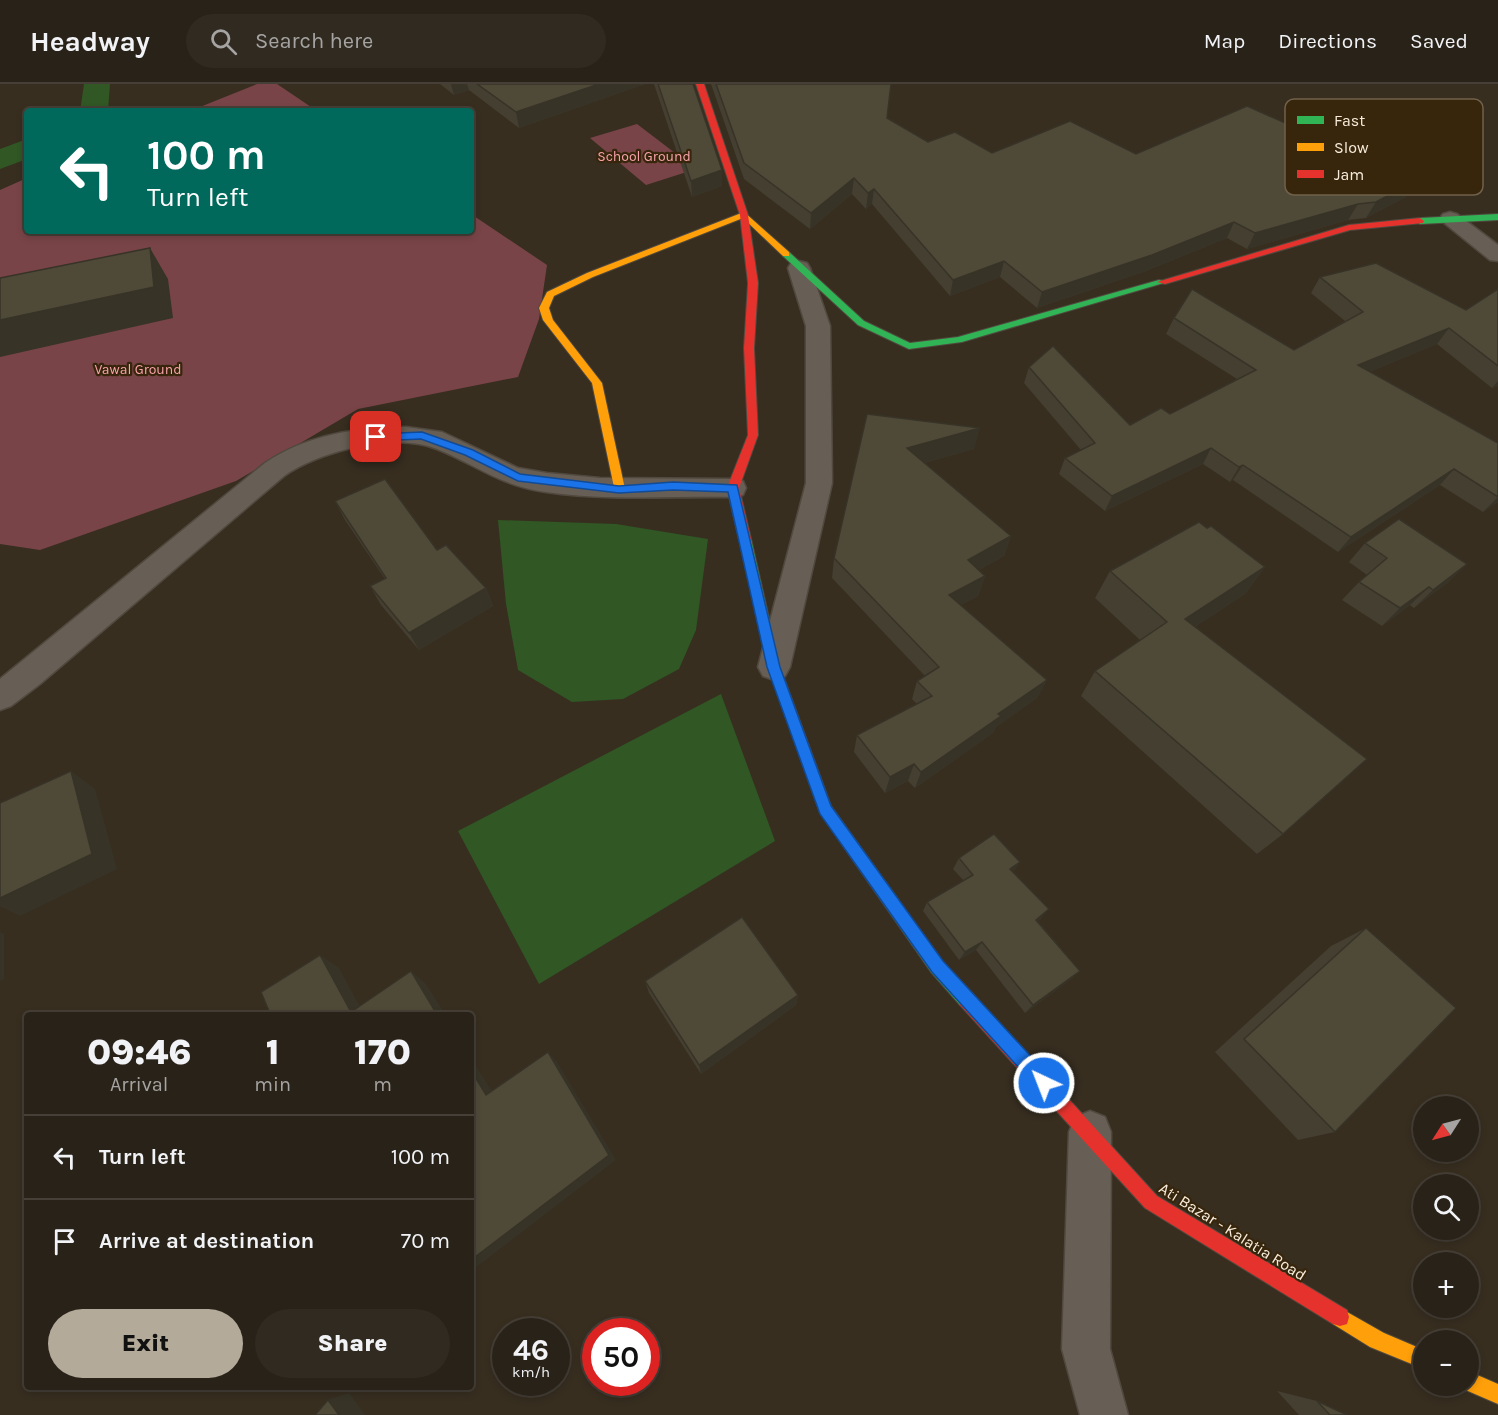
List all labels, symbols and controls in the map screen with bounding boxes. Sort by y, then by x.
search box [186,14,606,68]
text: Headway [30,25,150,58]
icon: search [207,25,240,58]
text: Search here [255,28,373,54]
text: Map [1204,29,1245,53]
text: Directions [1278,29,1377,53]
text: Saved [1410,29,1468,53]
legend [1285,99,1483,195]
text: Fast [1334,111,1365,130]
text: 100 m [147,130,266,180]
icon: left [48,132,126,210]
text: Slow [1334,138,1369,157]
park label: School Ground [597,148,691,165]
text: Jam [1334,165,1364,184]
text: Turn left [147,181,248,213]
park label: Vawal Ground [94,361,182,378]
pin [350,411,401,462]
icon: arrive [359,420,392,453]
text: 09:46 [87,1031,191,1073]
text: 1 [266,1031,280,1073]
text: 170 [354,1031,411,1073]
position arrow [1012,1051,1076,1115]
text: Arrival [110,1073,168,1096]
text: min [254,1073,291,1096]
text: m [373,1073,392,1096]
north arrow [1413,1096,1479,1162]
map controls [1413,1096,1479,1396]
icon: left [48,1141,81,1174]
text: Turn left [99,1144,186,1170]
text: 100 m [391,1144,450,1170]
button: search [1413,1174,1479,1240]
street label: Ati Bazar - Kalatia Road [1156,1178,1310,1285]
icon: arrive [48,1225,81,1258]
text: Arrive at destination [99,1228,314,1254]
text: 70 m [401,1228,450,1254]
button: + [1413,1252,1479,1318]
button: Exit [48,1309,243,1378]
button: Share [255,1309,450,1378]
speed limit sign: 50 [582,1318,660,1396]
button: − [1413,1330,1479,1396]
text: 46 [513,1332,549,1368]
text: km/h [512,1363,550,1381]

